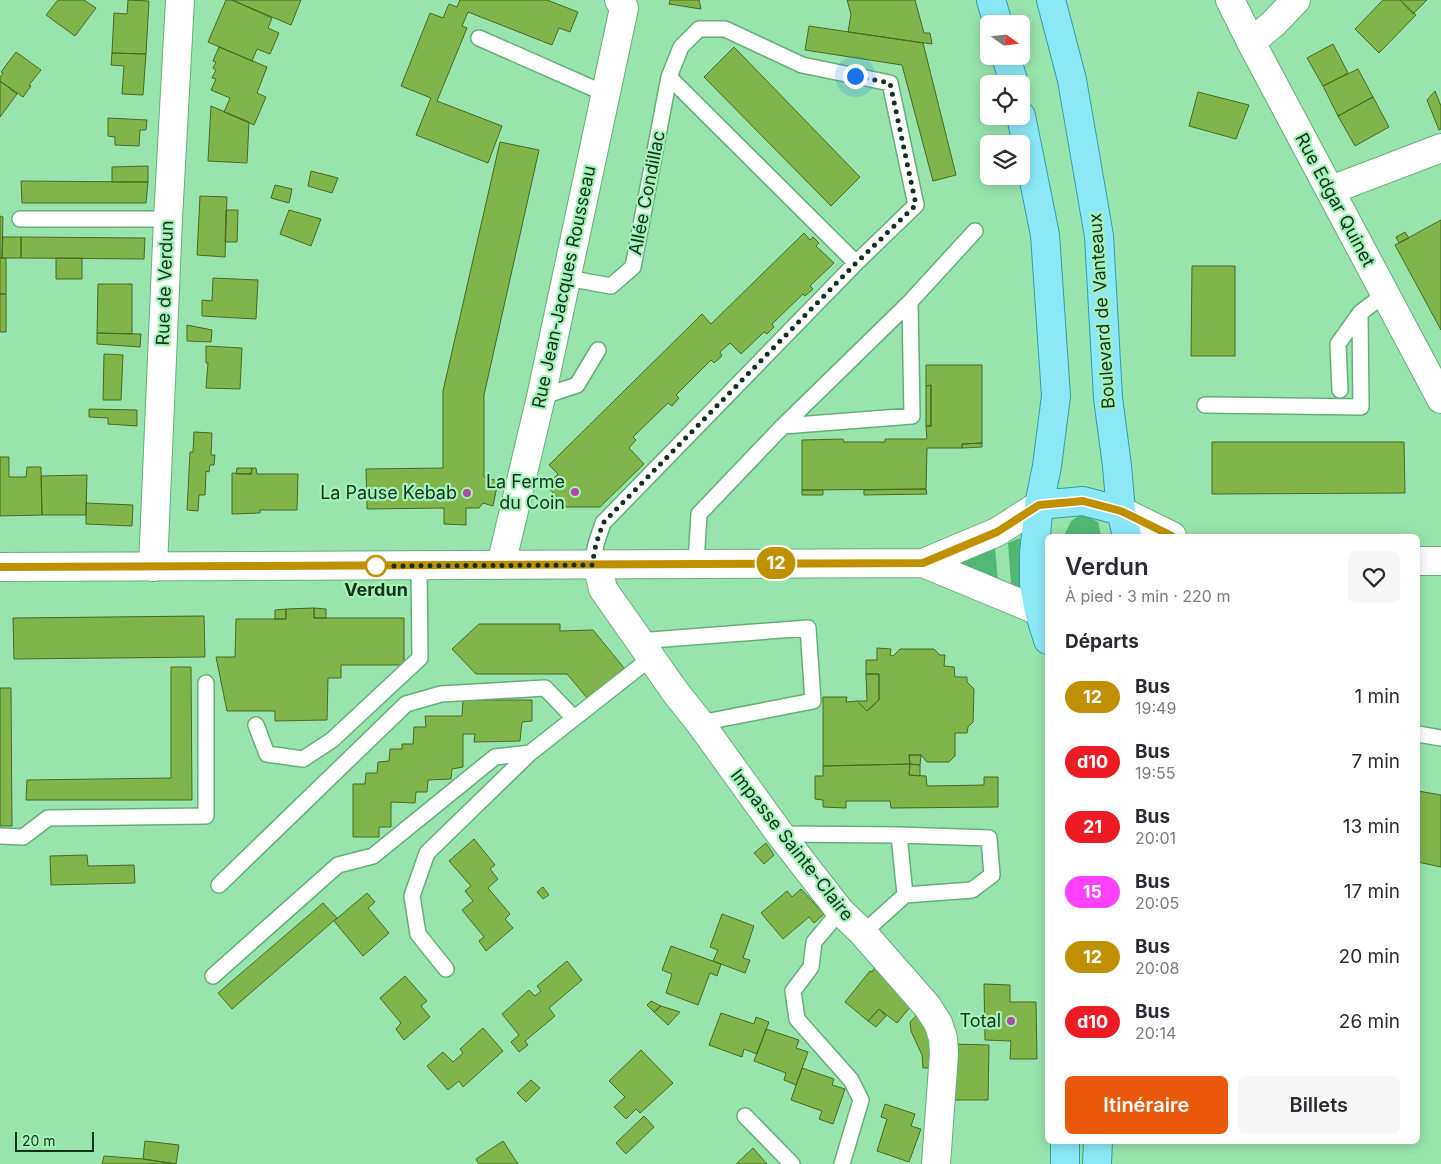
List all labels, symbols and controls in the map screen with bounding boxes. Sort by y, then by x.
north arrow [980,15,1030,65]
map controls [980,15,1030,185]
your location [843,64,868,89]
button: locate [980,75,1030,125]
street label: Allée Condillac [624,129,669,257]
street label: Rue Edgar Quinet [1291,129,1380,270]
button: layers [980,135,1030,185]
street label: Rue Jean-Jacques Rousseau [528,164,600,410]
street label: Boulevard de Vanteaux [1084,212,1119,410]
street label: Rue de Verdun [152,220,177,346]
place label: La Ferme du Coin [486,471,565,513]
place label: La Pause Kebab [320,482,457,503]
marker: La Ferme du Coin [569,486,581,498]
marker: La Pause Kebab [461,487,473,499]
line badge: 12 [754,547,798,579]
button: heart [1348,551,1400,603]
text: 12 [766,552,786,573]
text: Verdun [1065,552,1149,581]
marker: Verdun [365,555,387,577]
place label: Verdun [344,579,408,600]
text: À pied · 3 min · 220 m [1065,586,1230,606]
text: Départs [1065,630,1139,653]
text: Bus [1135,675,1170,698]
text: 1 min [1354,685,1400,708]
text: 12 [1083,686,1102,707]
text: 19:49 [1135,698,1176,718]
text: Bus [1135,740,1170,763]
text: 7 min [1351,750,1400,773]
text: d10 [1077,751,1108,772]
text: 19:55 [1135,763,1176,783]
street label: Impasse Sainte-Claire [727,765,858,925]
text: Bus [1135,805,1170,828]
text: 13 min [1343,815,1400,838]
text: 21 [1083,816,1102,837]
text: 20:01 [1135,828,1176,848]
text: Bus [1135,870,1170,893]
text: 17 min [1344,880,1400,903]
text: 15 [1083,881,1102,902]
text: 20:05 [1135,893,1179,913]
text: Bus [1135,935,1170,958]
text: 20 min [1339,945,1400,968]
text: 12 [1083,946,1102,967]
text: 20:08 [1135,958,1179,978]
text: Bus [1135,1000,1170,1023]
place label: Total [960,1010,1001,1031]
text: 26 min [1339,1010,1400,1033]
text: d10 [1077,1011,1108,1032]
marker: Total [1005,1015,1017,1027]
text: 20:14 [1135,1023,1176,1043]
button: Itinéraire [1065,1076,1228,1134]
button: Billets [1238,1076,1400,1134]
scale bar [15,1129,94,1152]
text: 20 m [22,1132,56,1149]

